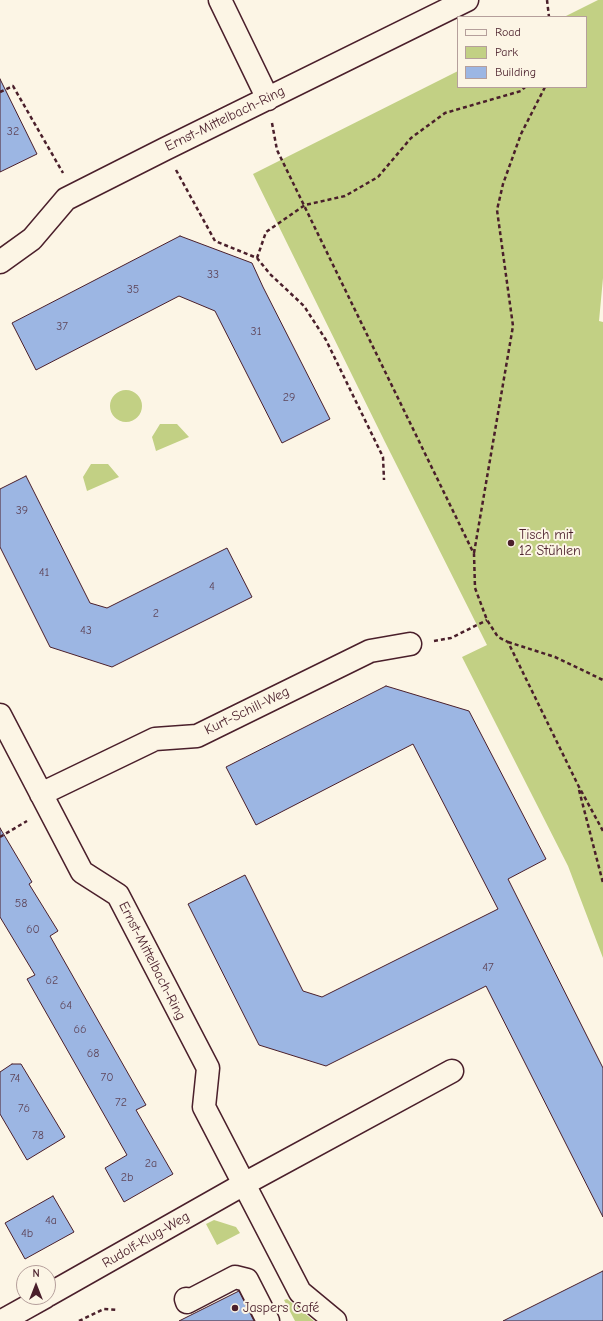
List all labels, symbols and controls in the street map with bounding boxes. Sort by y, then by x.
legend [457,16,587,88]
text: Road [495,25,521,39]
text: Park [495,45,518,59]
text: Building [495,65,536,79]
street label: Ernst-Mittelbach-Ring [162,83,288,155]
house number: 32 [7,125,19,139]
house number: 33 [207,268,219,282]
house number: 35 [127,283,139,297]
house number: 37 [56,320,68,334]
house number: 31 [251,325,261,339]
house number: 29 [283,391,295,405]
house number: 39 [16,504,28,518]
place label: Tisch mit 12 Stühlen [519,527,581,560]
marker: Tisch mit 12 Stühlen [506,538,516,548]
house number: 41 [39,566,49,580]
house number: 4 [209,580,215,594]
house number: 2 [153,607,159,621]
house number: 43 [80,624,92,638]
street label: Kurt-Schill-Weg [202,683,292,739]
house number: 58 [15,897,27,911]
street label: Ernst-Mittelbach-Ring [115,899,189,1023]
house number: 60 [26,923,40,937]
house number: 47 [482,961,494,975]
house number: 62 [46,974,58,988]
house number: 64 [60,999,72,1013]
house number: 66 [73,1023,87,1037]
house number: 68 [87,1047,99,1061]
house number: 70 [101,1071,113,1085]
house number: 74 [10,1072,20,1086]
house number: 72 [115,1096,127,1110]
house number: 76 [18,1102,30,1116]
house number: 78 [32,1129,44,1143]
house number: 2a [145,1157,157,1171]
house number: 2b [121,1171,133,1185]
street label: Rudolf-Klug-Weg [99,1208,193,1272]
house number: 4a [45,1214,57,1228]
house number: 4b [21,1227,33,1241]
north arrow [16,1265,56,1305]
text: N [32,1267,40,1280]
place label: Jaspers Café [243,1300,319,1316]
marker: Jaspers Café [230,1303,240,1313]

